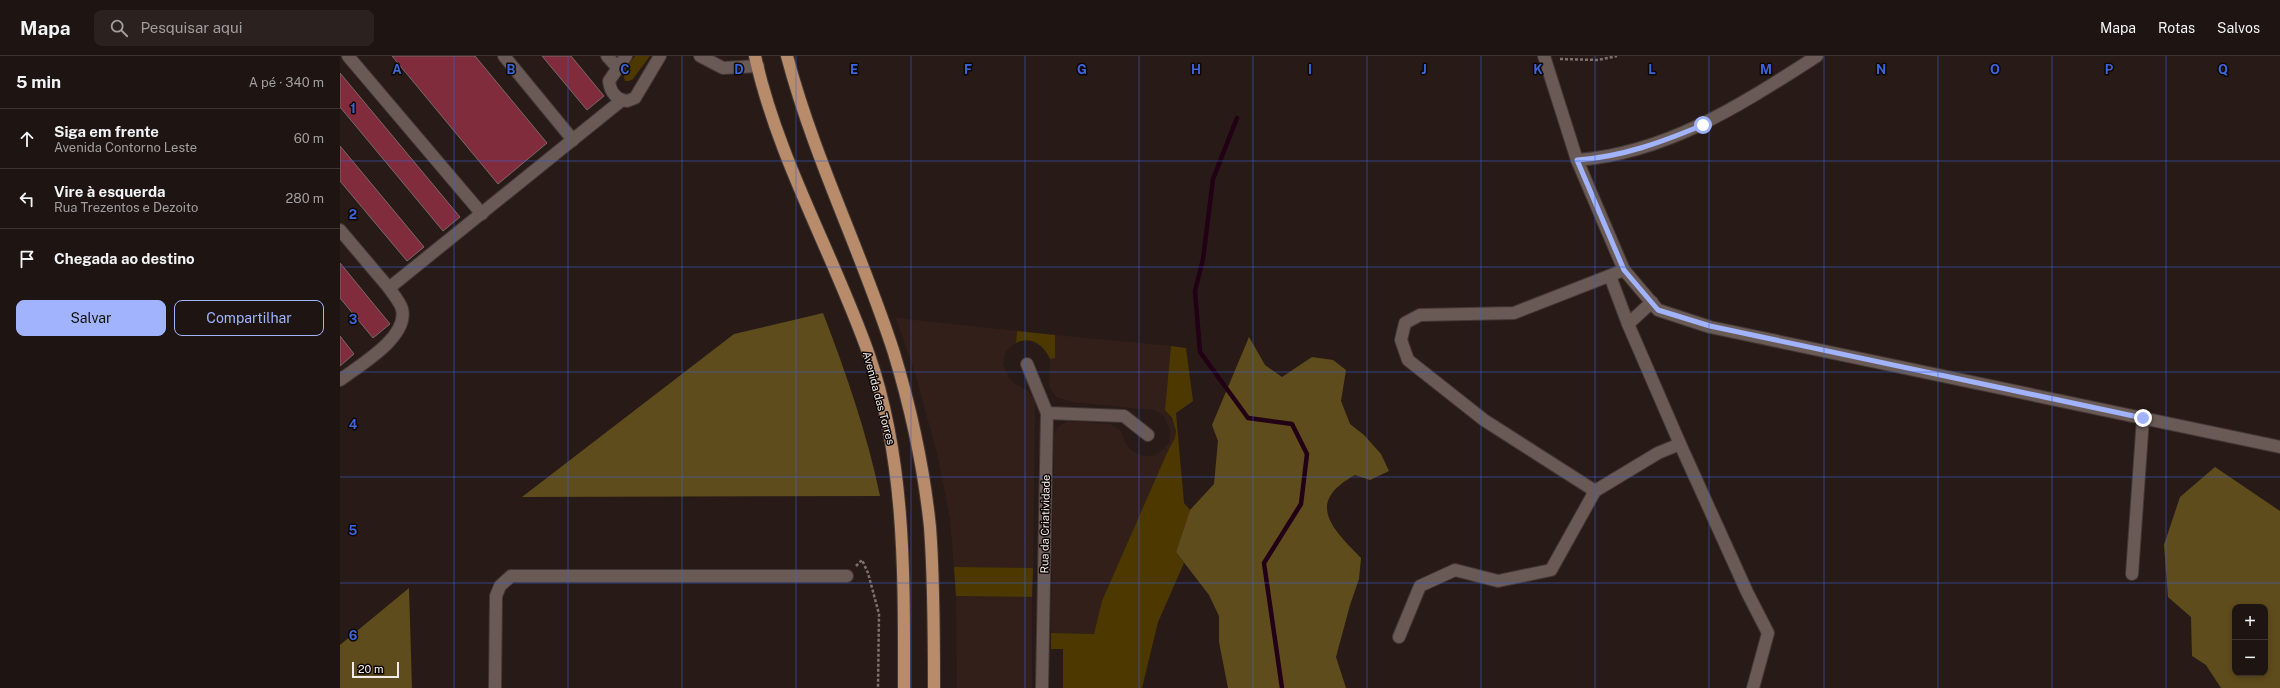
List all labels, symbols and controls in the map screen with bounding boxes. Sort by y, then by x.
search box [94,10,374,46]
text: Mapa [20,17,70,39]
icon: search [108,17,130,39]
text: Pesquisar aqui [140,19,242,36]
text: Mapa [2100,20,2136,36]
text: Rotas [2158,20,2195,36]
text: Salvos [2217,20,2260,36]
text: A [392,62,402,77]
text: B [507,62,516,77]
text: C [620,62,630,77]
text: D [734,62,744,77]
text: E [850,62,858,77]
text: F [964,62,972,77]
text: G [1077,62,1087,77]
text: H [1191,62,1201,77]
text: I [1308,62,1312,77]
text: J [1421,62,1427,77]
text: K [1533,62,1543,77]
text: L [1648,62,1656,77]
text: M [1760,62,1772,77]
text: N [1876,62,1886,77]
text: O [1990,62,2000,77]
text: P [2105,62,2114,77]
text: Q [2218,62,2228,77]
text: 5 min [16,72,61,92]
text: A pé · 340 m [249,75,324,90]
text: 1 [350,101,356,116]
route start [1694,116,1712,134]
text: Siga em frente [54,123,159,140]
icon: ahead [16,128,38,150]
text: 60 m [294,131,324,146]
text: Avenida Contorno Leste [54,140,197,155]
text: Vire à esquerda [54,183,166,200]
icon: left [16,188,38,210]
text: 280 m [286,191,324,206]
text: Rua Trezentos e Dezoito [54,200,198,215]
text: 2 [349,207,357,222]
icon: arrive [16,248,38,270]
text: Chegada ao destino [54,250,195,267]
button: Salvar [16,300,166,336]
button: Compartilhar [174,300,324,336]
text: 3 [349,312,358,327]
street label: Avenida das Torres [861,350,897,446]
route end [2134,409,2152,427]
text: 4 [349,417,358,432]
street label: Rua da Criatividade [1038,474,1052,574]
text: 5 [349,523,358,538]
map controls [2232,604,2268,676]
button: + [2232,604,2268,640]
text: 6 [349,628,358,643]
button: − [2232,640,2268,676]
scale bar [352,660,399,679]
text: 20 m [358,663,383,675]

